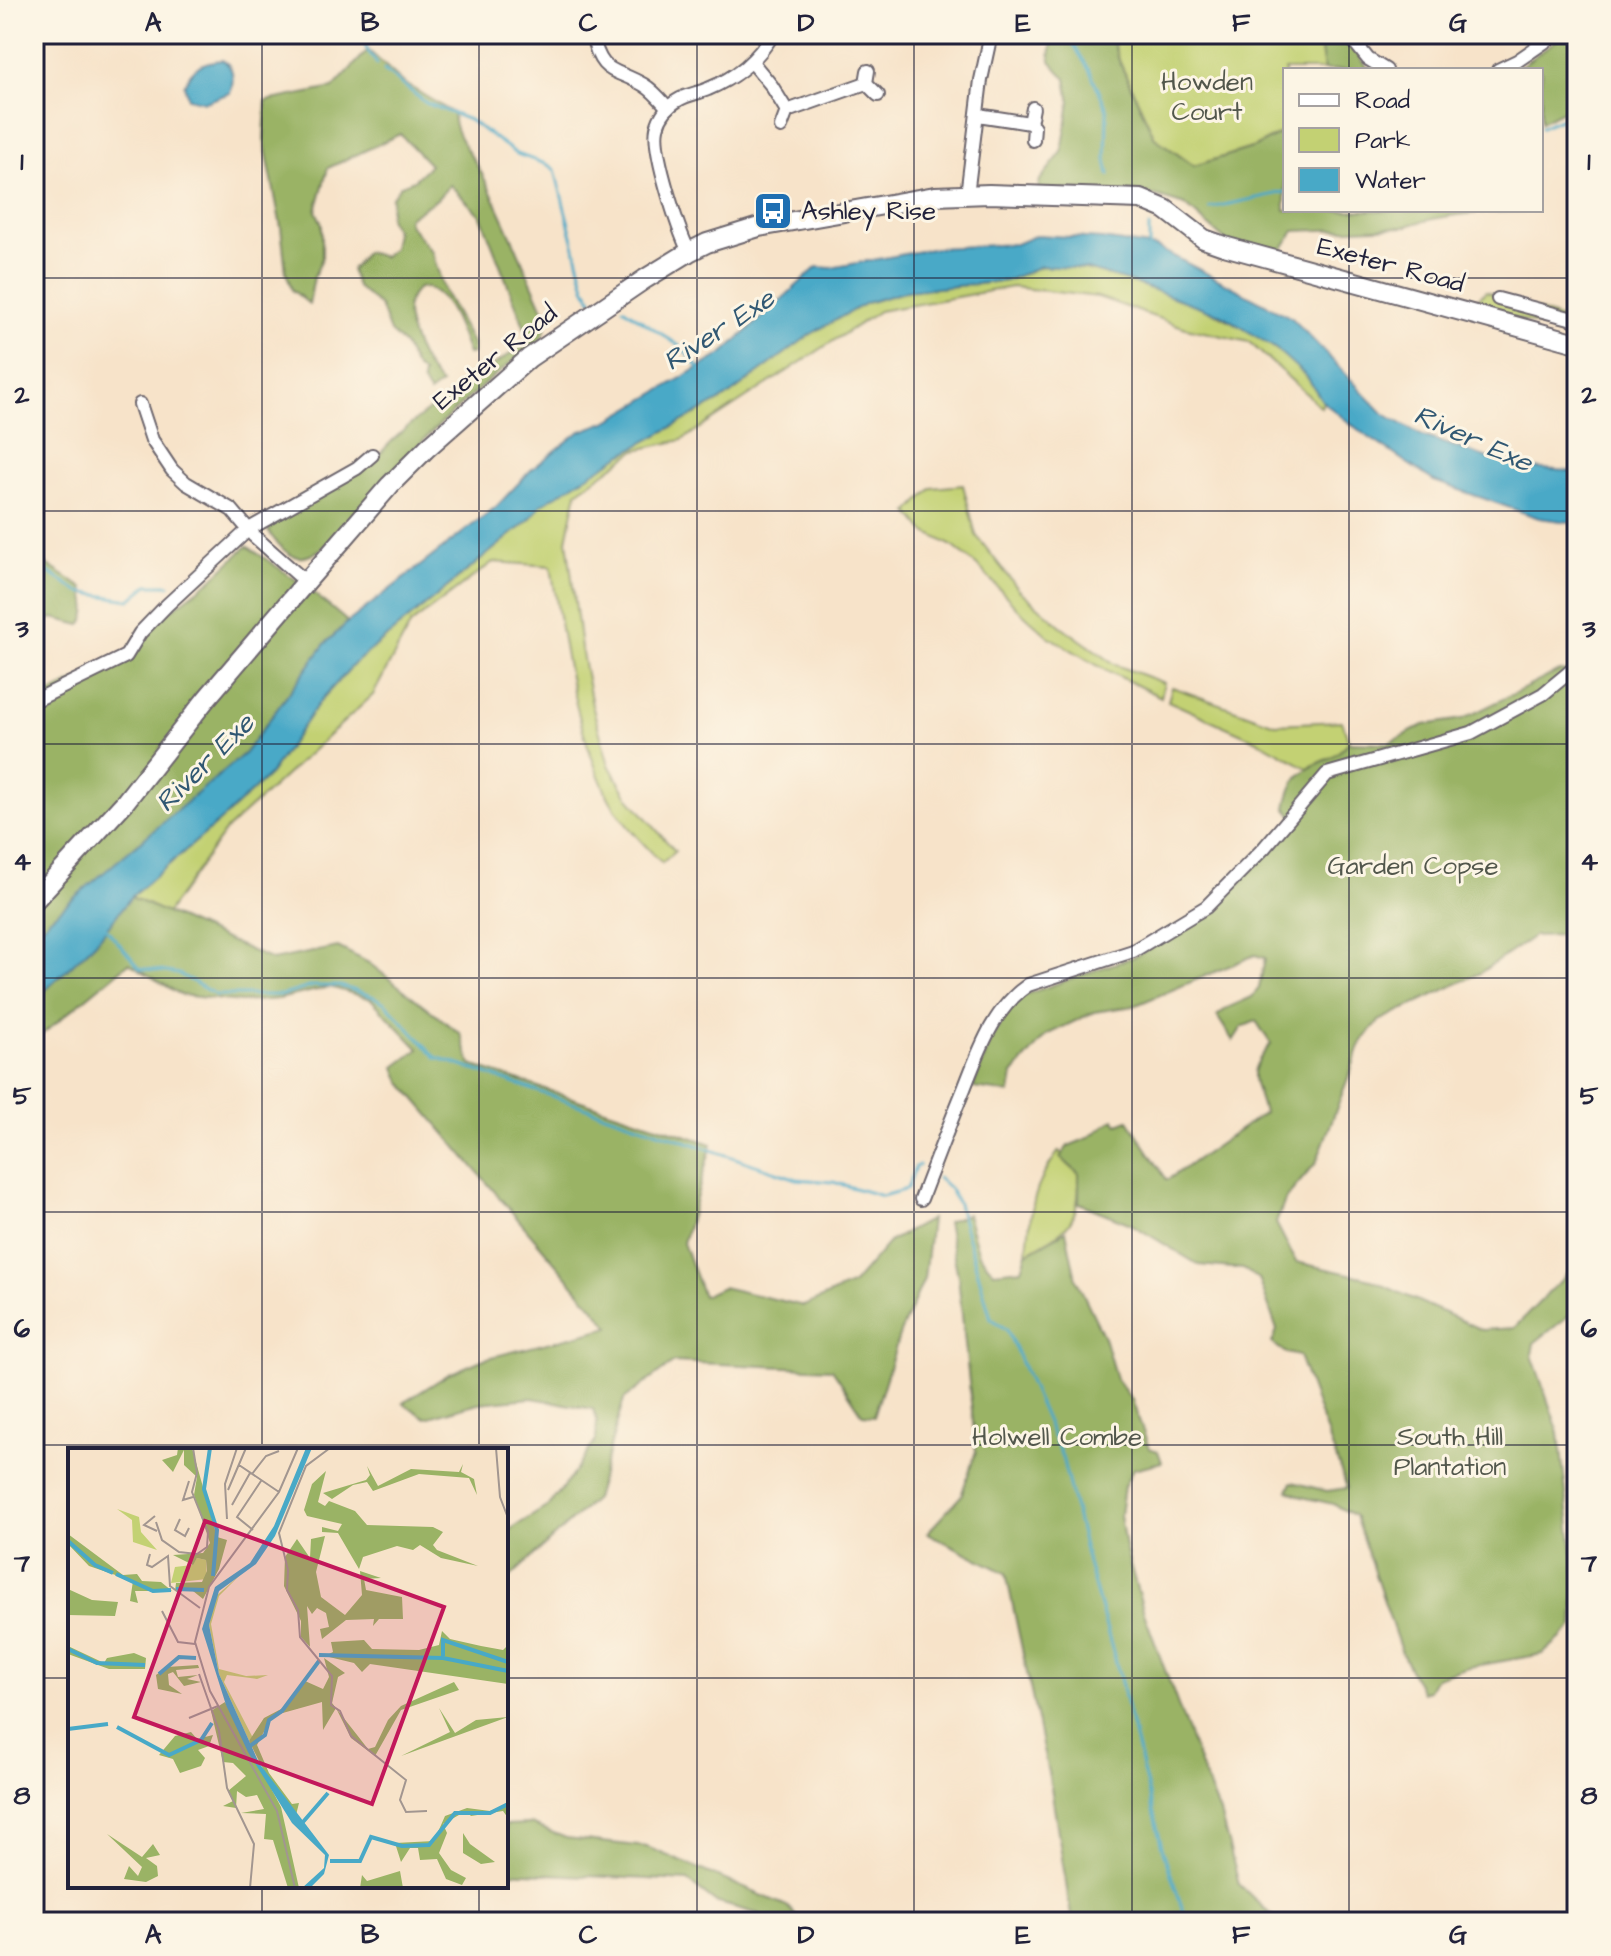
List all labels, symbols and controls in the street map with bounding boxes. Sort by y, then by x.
text: A [145,5,162,41]
text: B [361,5,380,41]
text: C [579,5,598,41]
text: D [798,5,815,41]
text: E [1015,5,1031,41]
text: F [1232,5,1251,41]
text: G [1449,5,1467,41]
park label: Howden Court [1161,64,1253,130]
legend [1283,68,1543,212]
text: Road [1355,84,1410,118]
text: Park [1355,124,1411,158]
text: 1 [20,144,24,180]
text: 1 [1587,144,1591,180]
text: Water [1355,164,1426,198]
bus stop icon: Ashley Rise [752,190,794,232]
place label: Ashley Rise [801,193,936,231]
street label: Exeter Road [1314,228,1468,302]
water label: River Exe [656,278,784,381]
street label: Exeter Road [425,296,565,418]
text: 2 [14,377,30,413]
text: 2 [1581,377,1597,413]
water label: River Exe [1408,396,1540,483]
text: 3 [14,611,29,647]
text: 3 [1581,611,1596,647]
water label: River Exe [147,704,264,821]
text: 4 [13,844,31,880]
text: 4 [1580,844,1598,880]
park label: Garden Copse [1327,848,1499,884]
text: 5 [13,1078,32,1114]
text: 5 [1580,1078,1599,1114]
text: 6 [14,1311,31,1347]
text: 6 [1581,1311,1598,1347]
park label: Holwell Combe [972,1419,1142,1455]
park label: South Hill Plantation [1394,1419,1506,1485]
inset map [68,1448,508,1888]
text: 7 [13,1545,30,1581]
text: 7 [1580,1545,1597,1581]
text: 8 [14,1778,31,1814]
text: 8 [1581,1778,1598,1814]
text: A [145,1917,162,1953]
text: B [361,1917,380,1953]
text: C [579,1917,598,1953]
text: D [798,1917,815,1953]
text: E [1015,1917,1031,1953]
text: F [1232,1917,1251,1953]
text: G [1449,1917,1467,1953]

